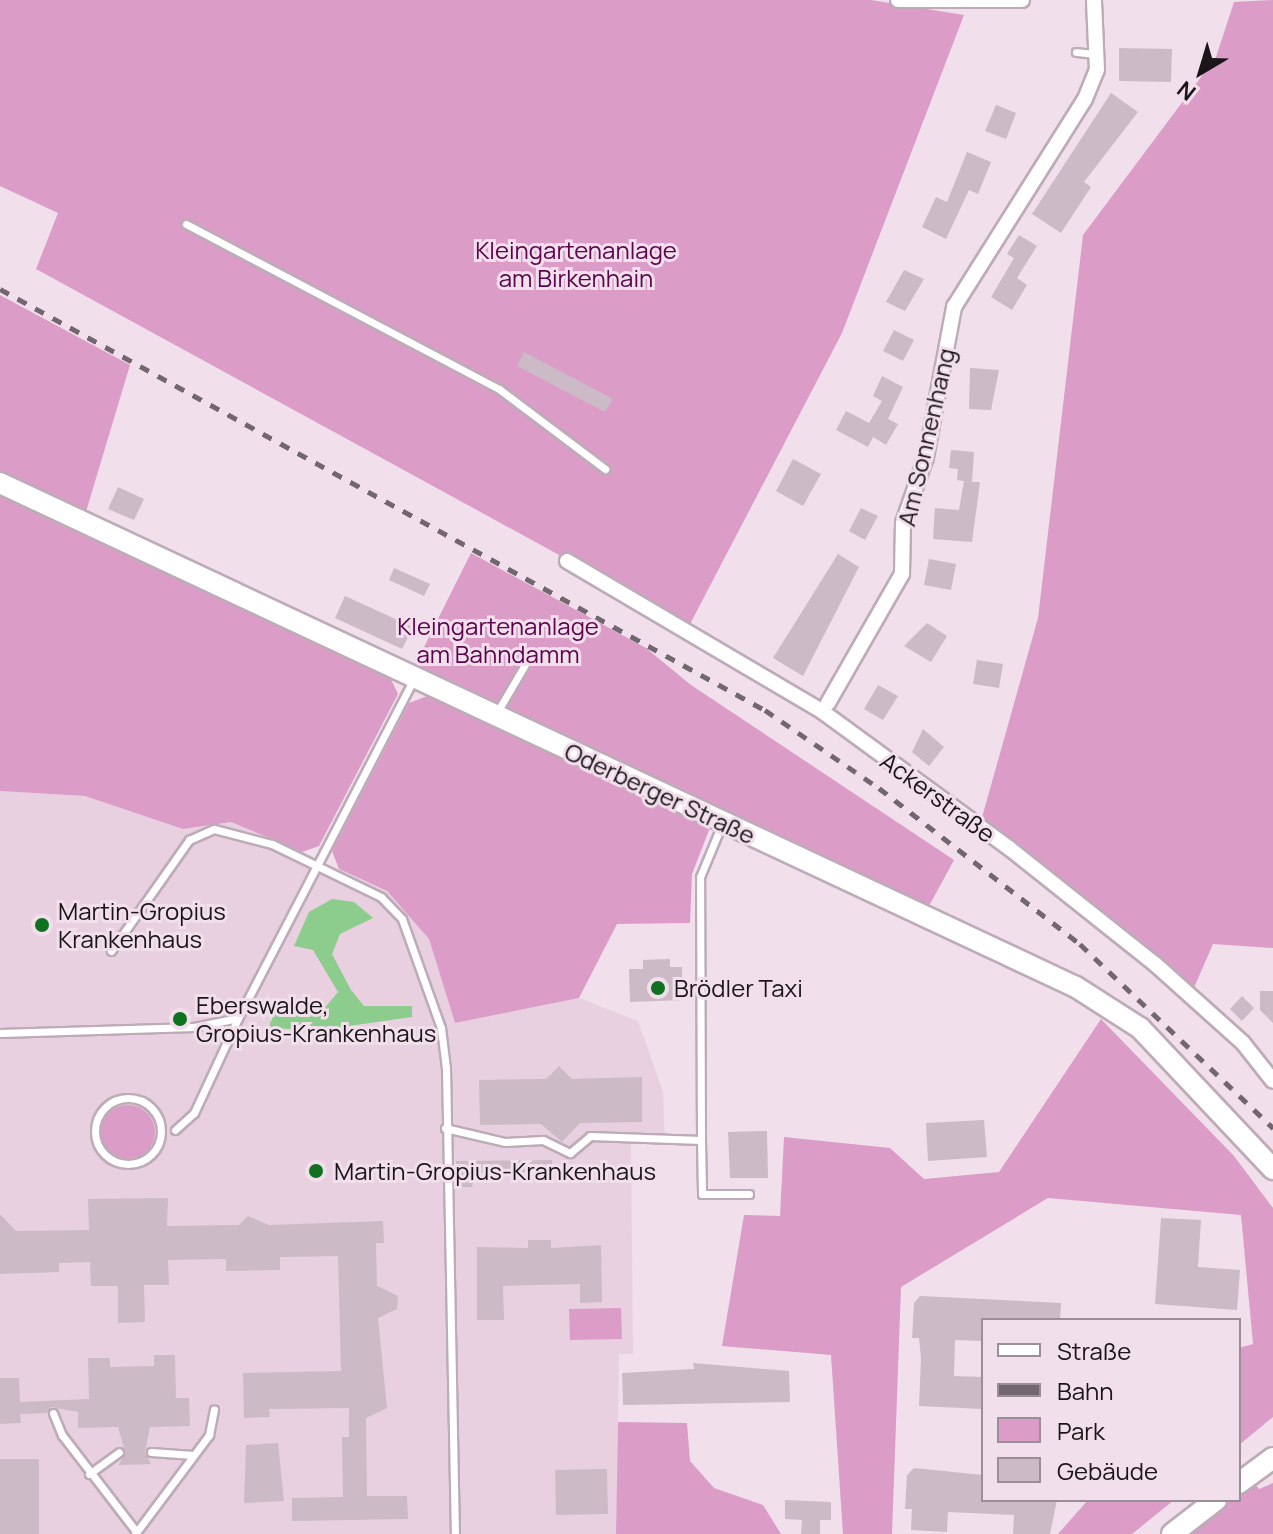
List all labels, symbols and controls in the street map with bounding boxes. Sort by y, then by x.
north arrow [1161,32,1241,112]
text: N [1171,74,1202,108]
park label: Kleingartenanlage am Birkenhain [475,236,677,292]
street label: Am Sonnenhang [892,345,960,529]
park label: Kleingartenanlage am Bahndamm [397,612,599,668]
street label: Oderberger Straße [560,736,760,850]
street label: Ackerstraße [875,746,1001,848]
place label: Martin-Gropius Krankenhaus [58,897,226,953]
marker: Martin-Gropius Krankenhaus [33,916,51,934]
place label: Brödler Taxi [674,974,803,1002]
marker: Brödler Taxi [649,979,667,997]
place label: Eberswalde, Gropius-Krankenhaus [196,991,436,1047]
marker: Eberswalde, Gropius-Krankenhaus [171,1010,189,1028]
place label: Martin-Gropius-Krankenhaus [334,1157,656,1185]
marker: Martin-Gropius-Krankenhaus [305,1160,327,1182]
legend [981,1318,1241,1502]
text: Straße [1057,1334,1131,1367]
text: Bahn [1057,1374,1114,1407]
text: Park [1057,1414,1105,1447]
text: Gebäude [1057,1454,1158,1487]

